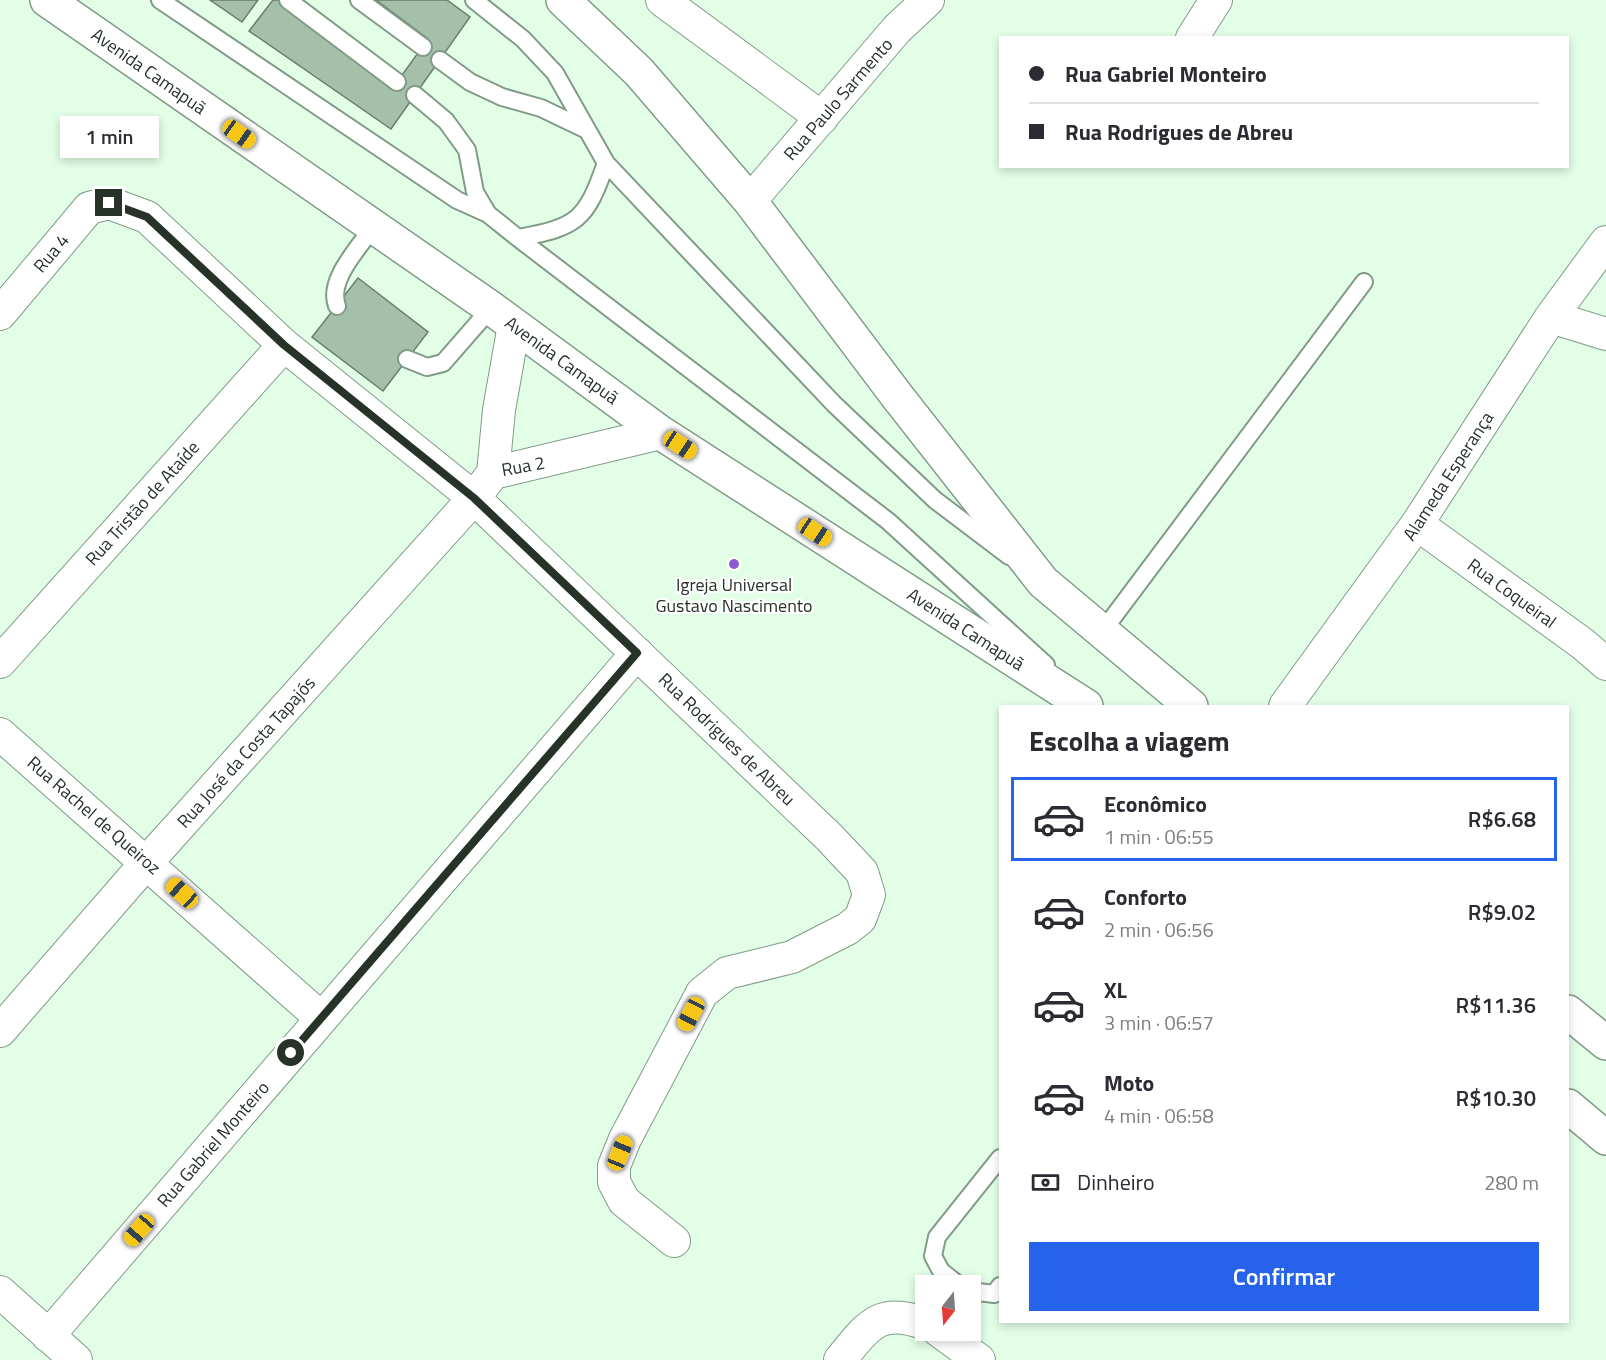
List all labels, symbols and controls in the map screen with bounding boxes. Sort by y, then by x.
street label: Avenida Camapuã [86,21,212,121]
street label: Rua Paulo Sarmento [777,32,899,166]
text: Rua Gabriel Monteiro [1065,57,1267,91]
text: Rua Rodrigues de Abreu [1065,115,1293,149]
callout: 1 min [60,116,158,158]
car [219,116,259,152]
text: 1 min [85,121,134,152]
route end [95,189,122,216]
street label: Rua 4 [27,228,75,278]
street label: Avenida Camapuã [499,309,625,411]
street label: Alameda Esperança [1396,406,1500,546]
car [660,428,700,462]
street label: Rua Tristão de Ataíde [79,435,205,571]
street label: Rua 2 [499,449,547,483]
car [795,515,835,549]
street label: Rua Coqueiral [1462,551,1562,635]
marker: Igreja Universal Gustavo Nascimento [727,557,741,571]
place label: Igreja Universal Gustavo Nascimento [655,571,813,619]
street label: Avenida Camapuã [902,581,1030,677]
street label: Rua Rodrigues de Abreu [652,666,802,812]
street label: Rua José da Costa Tapajós [170,670,322,834]
text: Escolha a viagem [1029,720,1230,761]
street label: Rua Rachel de Queiroz [21,749,167,881]
text: Econômico [1104,787,1207,821]
icon: car [1032,792,1086,846]
text: R$6.68 [1468,802,1536,836]
text: 1 min · 06:55 [1104,821,1214,852]
car [163,874,201,912]
text: Conforto [1104,880,1187,914]
icon: car [1032,885,1086,939]
text: R$9.02 [1468,895,1536,929]
text: 2 min · 06:56 [1104,914,1214,945]
text: XL [1104,973,1127,1007]
icon: car [1032,978,1086,1032]
text: R$11.36 [1456,988,1536,1022]
car [675,994,707,1034]
text: 3 min · 06:57 [1104,1007,1214,1038]
route start [277,1039,304,1066]
text: Moto [1104,1066,1154,1100]
icon: car [1032,1071,1086,1125]
street label: Rua Gabriel Monteiro [150,1075,276,1213]
text: R$10.30 [1456,1081,1536,1115]
text: 4 min · 06:58 [1104,1100,1214,1131]
car [605,1133,635,1173]
text: Dinheiro [1077,1165,1155,1199]
icon: cash [1029,1166,1062,1199]
text: 280 m [1484,1167,1539,1198]
car [120,1211,158,1249]
button: Confirmar [1029,1242,1539,1311]
north arrow [915,1275,981,1341]
map controls [915,1275,981,1341]

